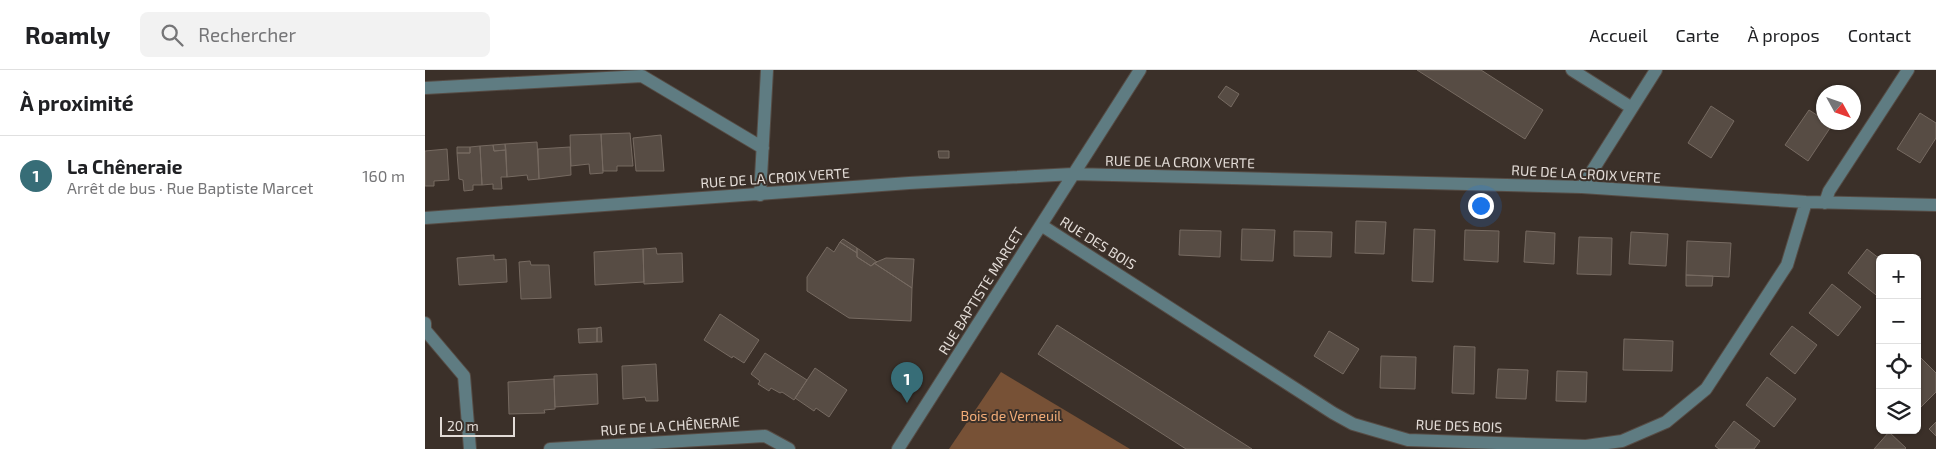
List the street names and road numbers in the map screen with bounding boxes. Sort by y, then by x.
street label: RUE DE LA CROIX VERTE [1105,152,1255,171]
street label: RUE DE LA CROIX VERTE [1511,161,1661,186]
street label: RUE DE LA CROIX VERTE [700,164,850,191]
street label: RUE DES BOIS [1057,212,1140,273]
street label: RUE BAPTISTE MARCET [934,224,1027,358]
street label: RUE DE LA CHÊNERAIE [600,412,740,439]
street label: RUE DES BOIS [1415,415,1503,436]

